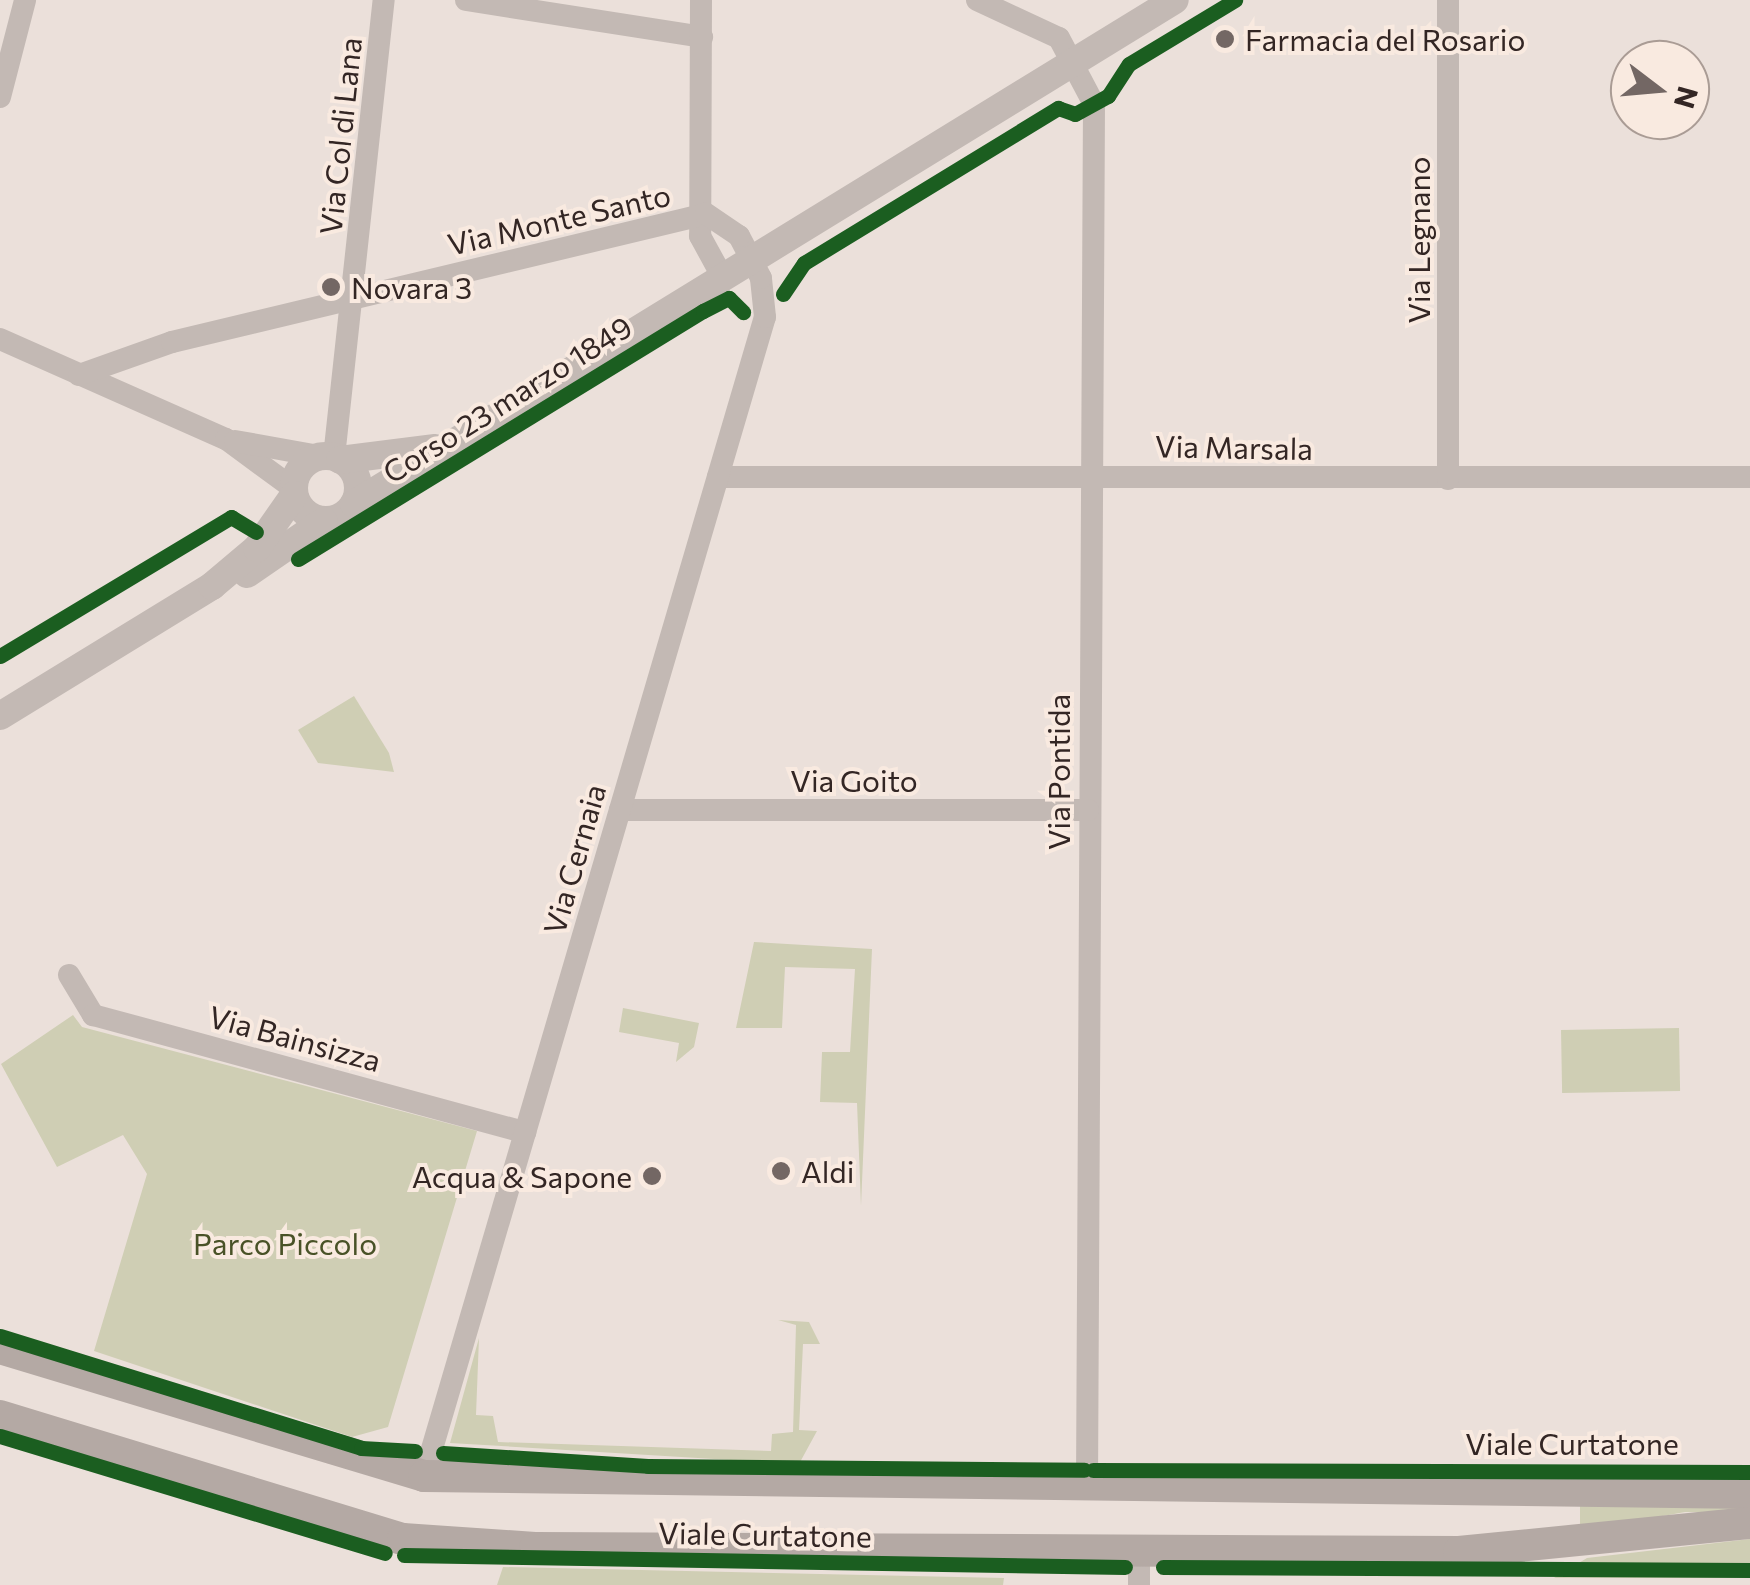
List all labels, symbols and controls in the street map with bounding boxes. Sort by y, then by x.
place label: Farmacia del Rosario [1245,21,1525,57]
marker: Farmacia del Rosario [1214,28,1236,50]
street label: Via Col di Lana [312,36,368,236]
north arrow [1610,40,1710,140]
text: N [1668,83,1706,112]
street label: Via Legnano [1400,157,1436,323]
street label: Via Monte Santo [444,176,674,262]
place label: Novara 3 [351,269,472,305]
marker: Novara 3 [320,276,342,298]
street label: Corso 23 marzo 1849 [376,308,638,490]
street label: Via Marsala [1155,428,1313,466]
street label: Via Pontida [1040,694,1076,850]
street label: Via Goito [790,762,918,798]
street label: Via Cernaia [535,780,613,938]
street label: Via Bainsizza [205,998,385,1078]
place label: Aldi [801,1153,854,1189]
place label: Acqua & Sapone [412,1158,632,1194]
marker: Aldi [770,1160,792,1182]
marker: Acqua & Sapone [641,1165,663,1187]
park label: Parco Piccolo [193,1225,377,1261]
street label: Viale Curtatone [1465,1425,1679,1461]
street label: Viale Curtatone [658,1514,872,1554]

